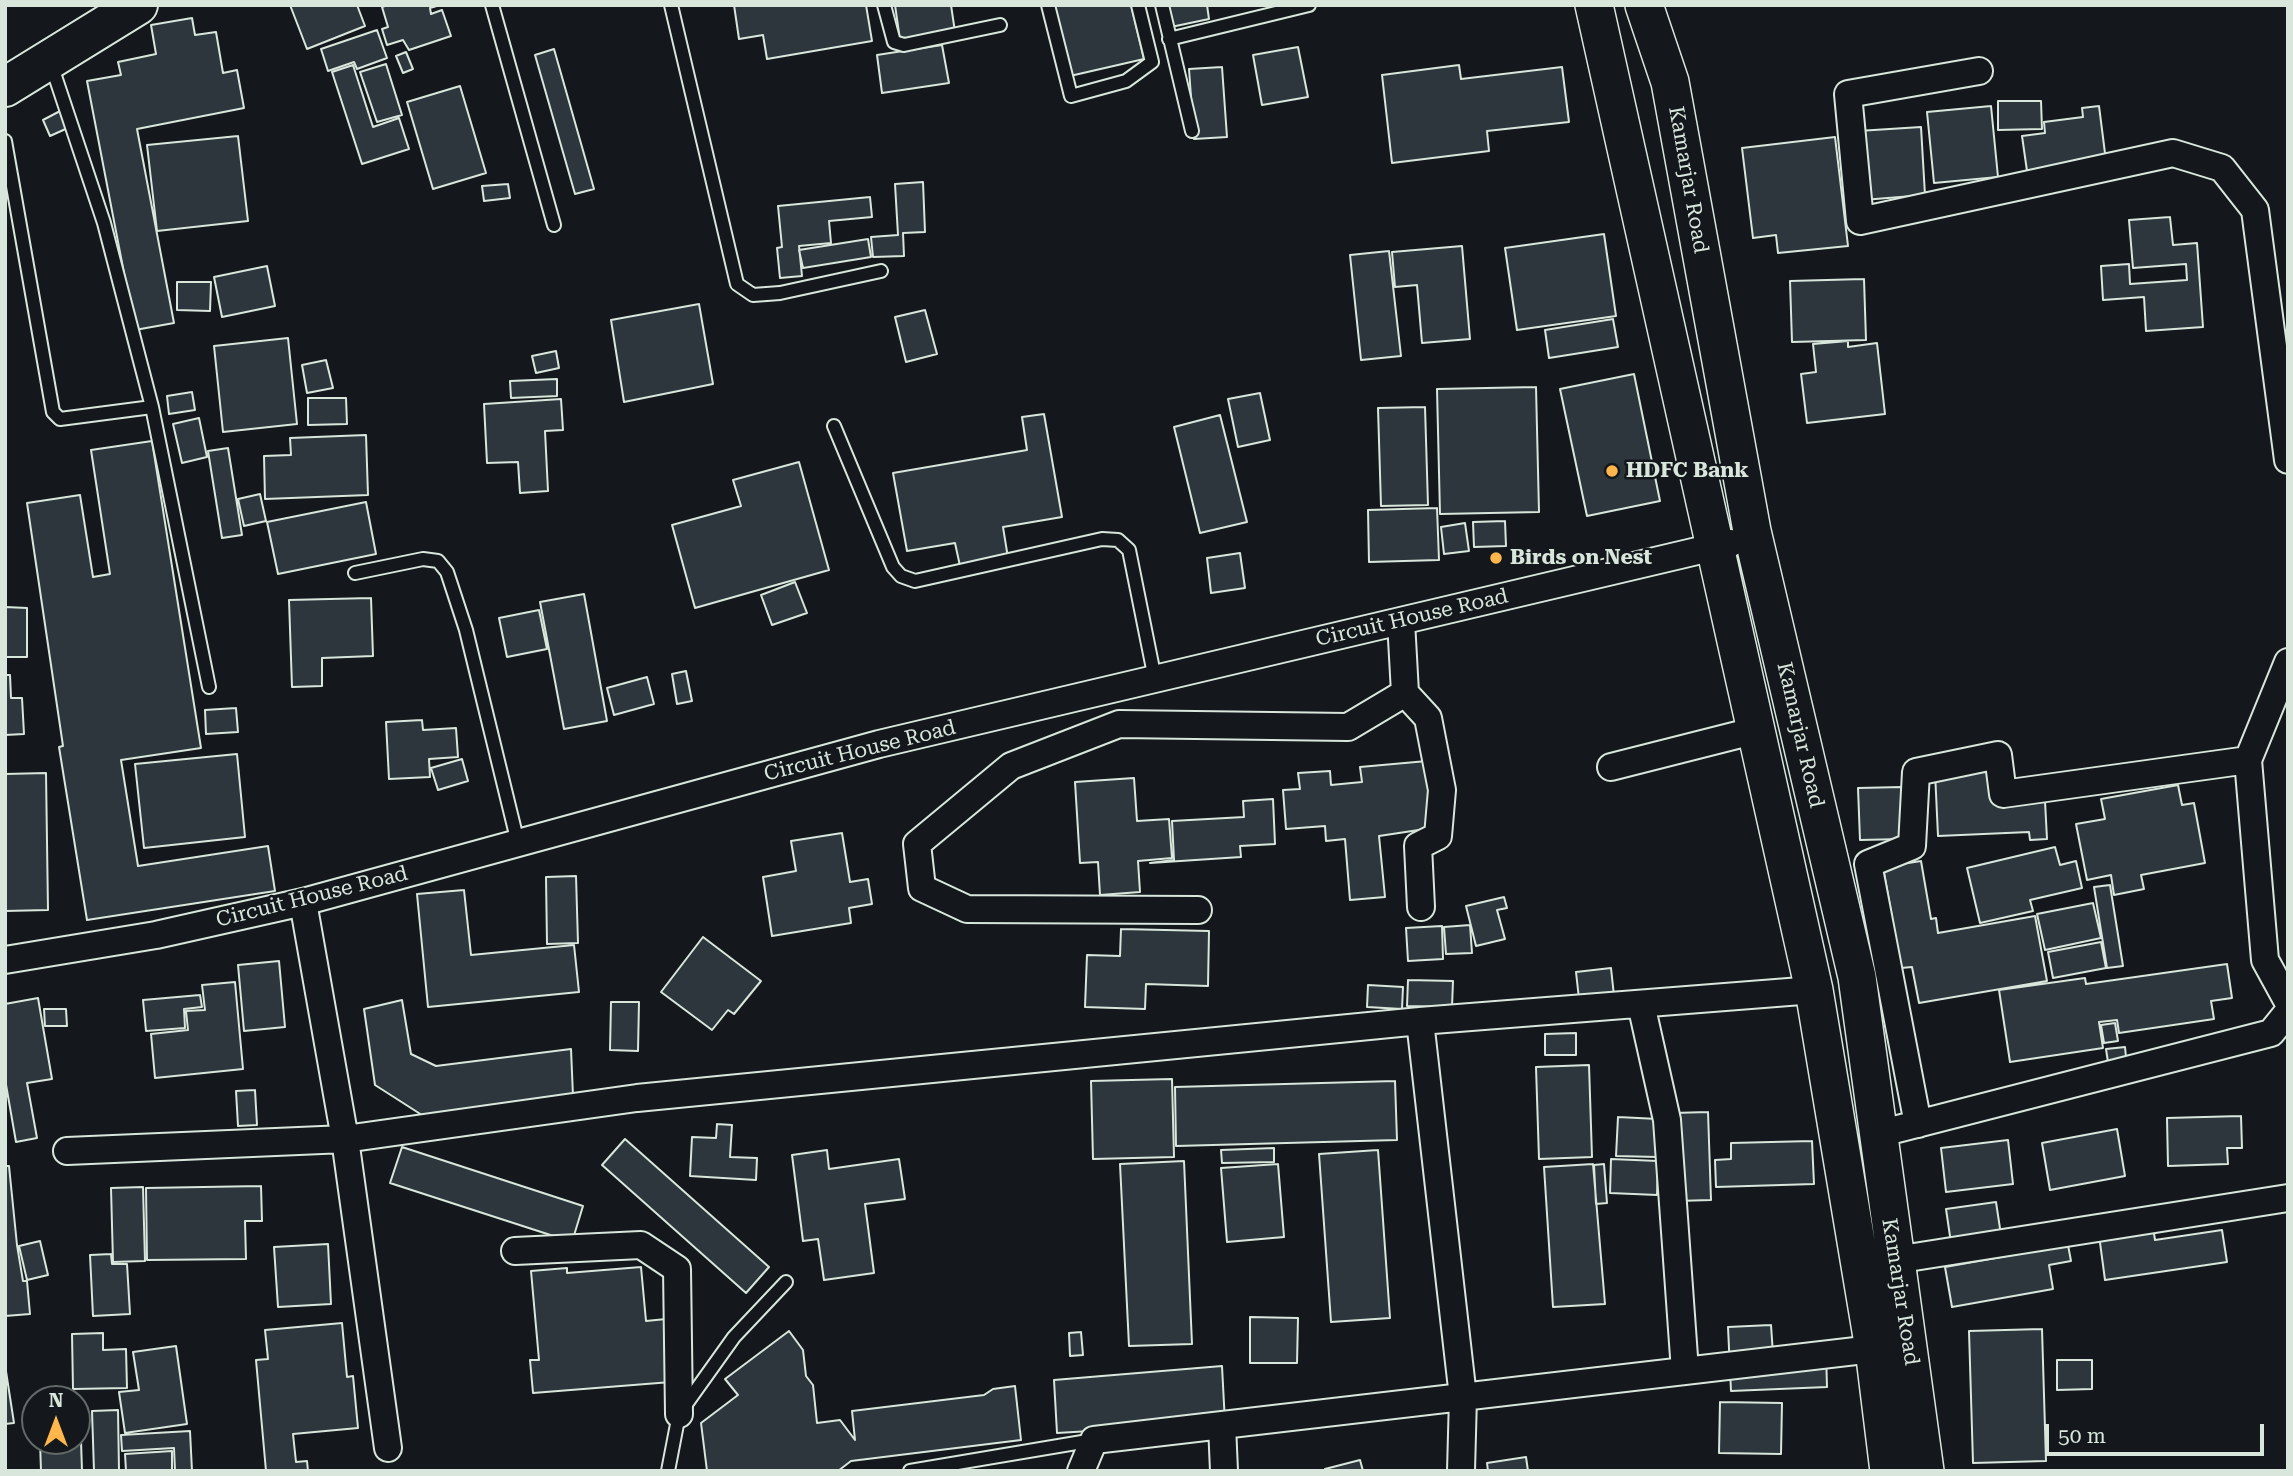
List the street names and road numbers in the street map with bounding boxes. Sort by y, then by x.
street label: Kamarjar Road [1663,105,1713,255]
street label: Circuit House Road [1313,584,1511,652]
street label: Kamarjar Road [1771,660,1829,810]
street label: Circuit House Road [762,715,958,787]
street label: Circuit House Road [214,861,410,933]
street label: Kamarjar Road [1876,1217,1924,1367]

